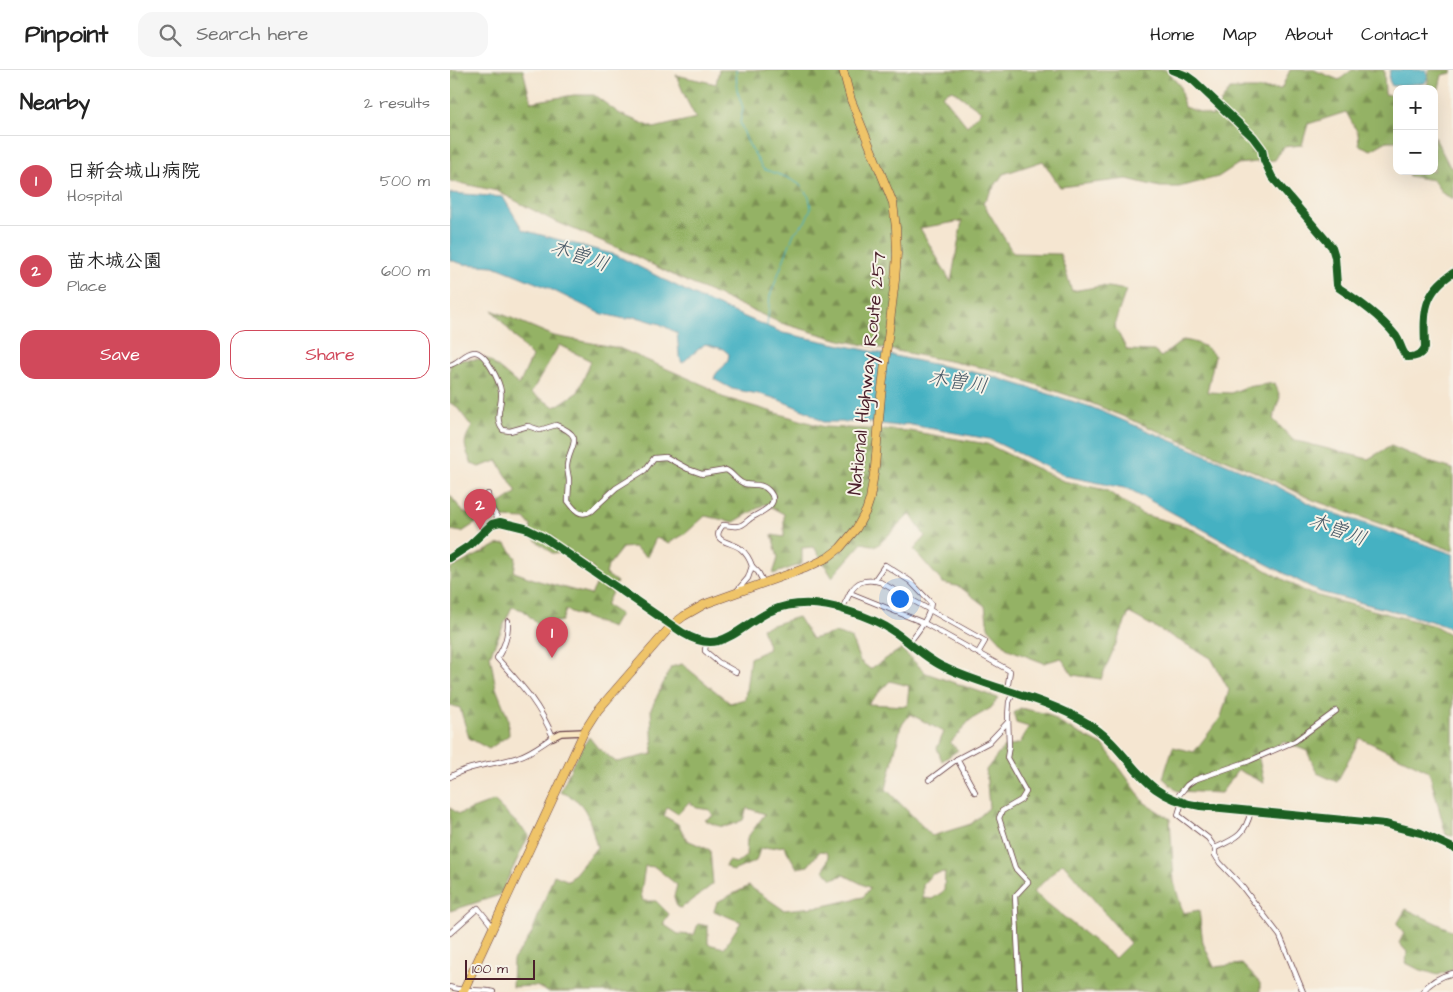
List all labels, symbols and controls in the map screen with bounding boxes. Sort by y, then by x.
search box [138,12,488,57]
text: Pinpoint [25,18,108,52]
icon: search [156,21,184,49]
text: Search here [196,21,308,48]
text: Home [1150,22,1195,47]
text: Map [1223,22,1257,47]
text: About [1285,22,1333,47]
text: Contact [1361,22,1428,47]
map controls [1393,85,1438,175]
button: + [1393,85,1438,130]
text: Nearby [20,88,90,117]
text: 2 results [364,92,430,114]
button: − [1393,130,1438,175]
text: 日新会城山病院 [67,158,200,185]
text: 1 [35,170,37,192]
text: 500 m [380,170,430,192]
text: Hospital [67,185,122,207]
water label: 木曽川 [547,233,613,279]
text: 苗木城公園 [67,248,162,275]
street label: National Highway Route 257 [841,250,895,496]
text: 2 [31,260,41,282]
text: 600 m [381,260,430,282]
text: Place [67,275,107,297]
button: Save [20,330,220,379]
button: Share [230,330,430,379]
water label: 木曽川 [926,363,990,401]
pin: 2 [464,489,496,530]
water label: 木曽川 [1305,507,1371,553]
your location [887,586,913,612]
pin: 1 [536,617,568,658]
scale bar [465,957,535,980]
text: 100 m [472,959,508,979]

